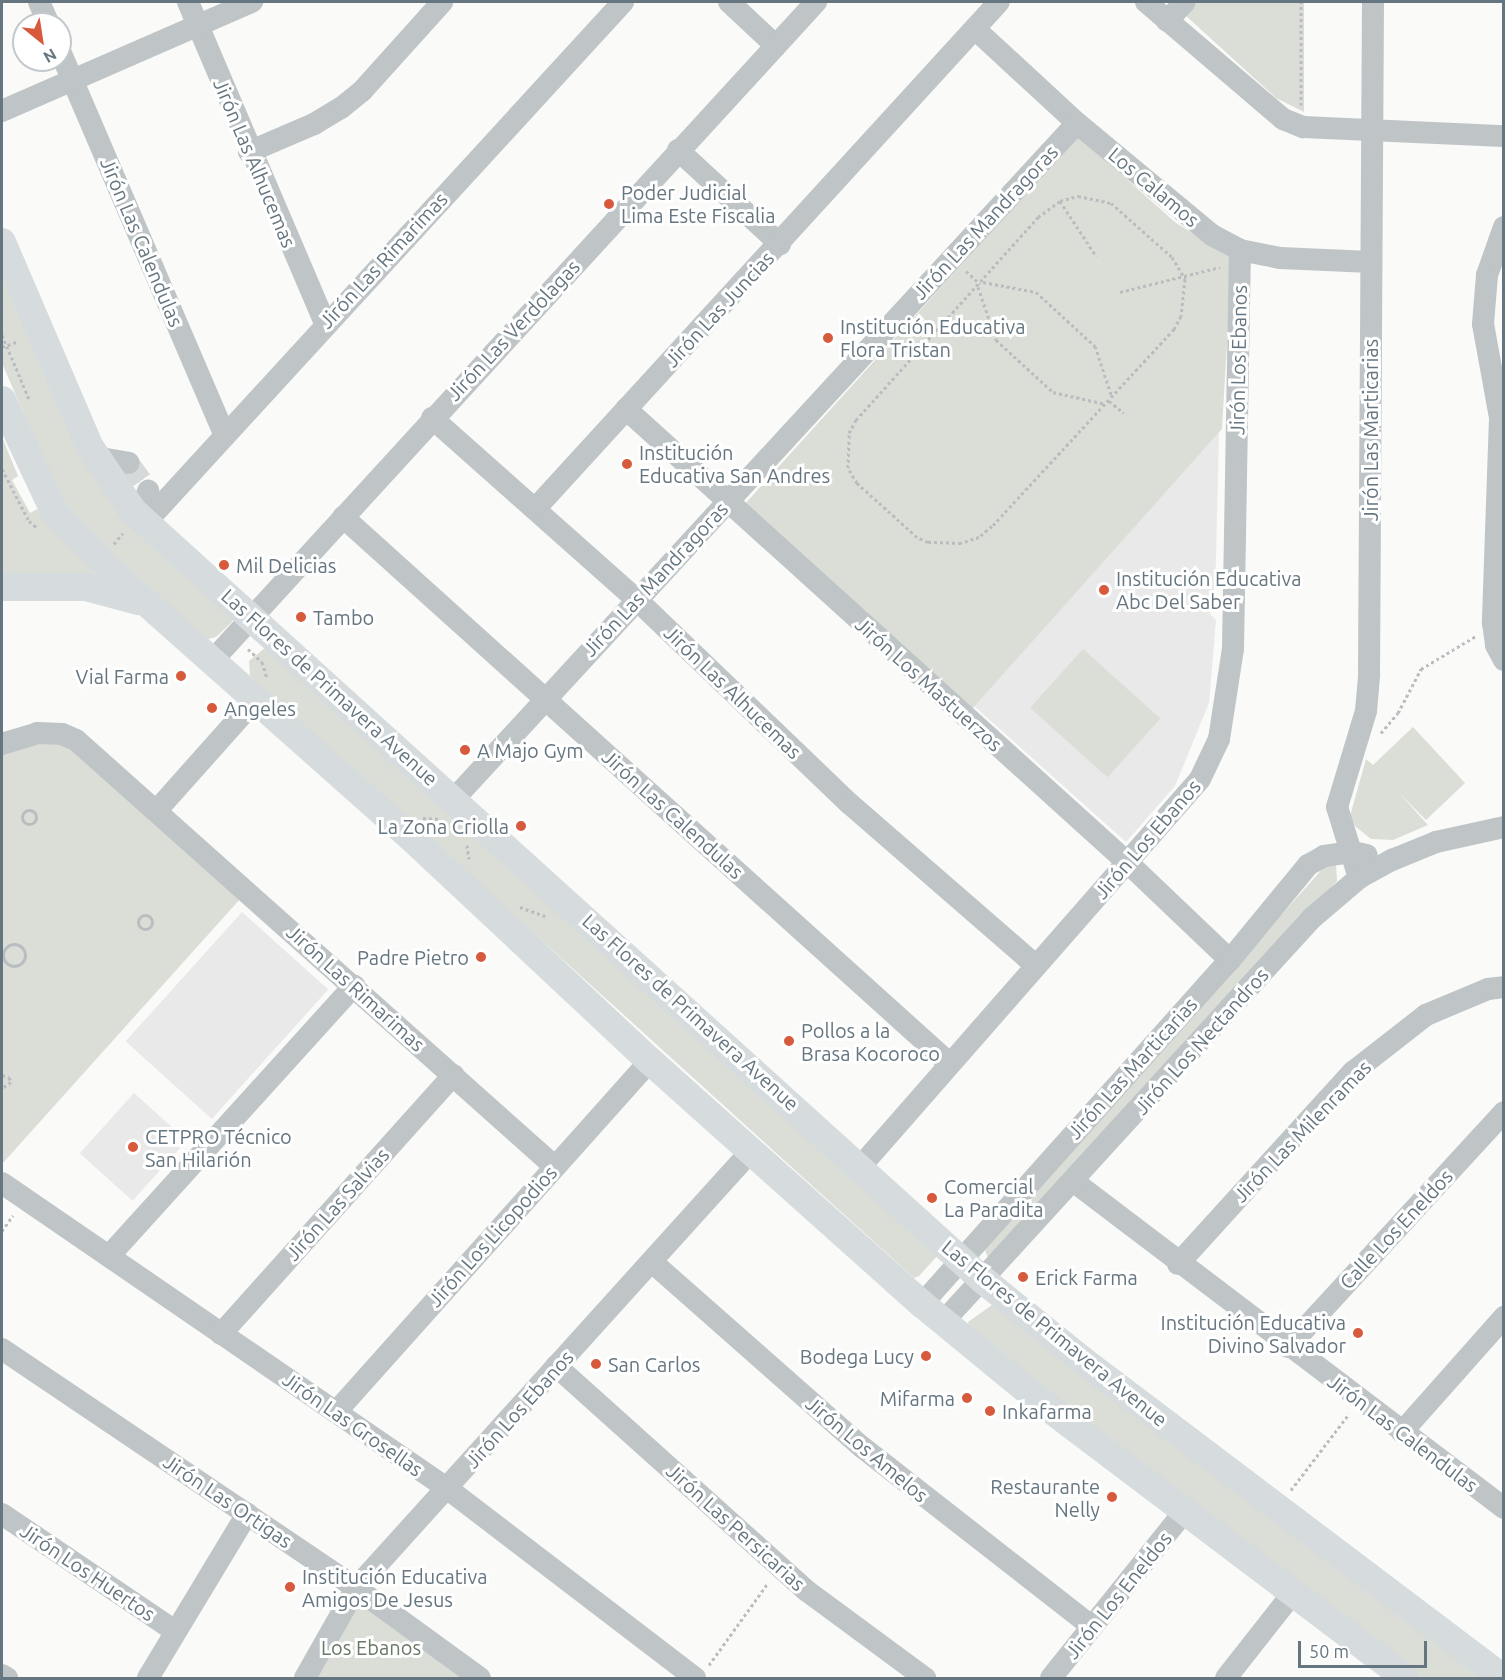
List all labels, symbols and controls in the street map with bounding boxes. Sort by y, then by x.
north arrow [12,12,72,72]
text: N [40,45,60,67]
street label: Jirón Las Alhucemas [209,75,301,251]
street label: Jirón Las Mandragoras [907,140,1063,304]
street label: Los Calamos [1104,142,1204,232]
street label: Jirón Las Calendulas [96,154,188,330]
place label: Poder Judicial Lima Este Fiscalia [621,180,775,227]
street label: Jirón Las Rimarimas [314,187,452,333]
marker: Poder Judicial Lima Este Fiscalia [602,197,616,211]
street label: Jirón Las Juncias [659,246,779,372]
street label: Jirón Las Verdolagas [442,255,584,405]
street label: Jirón Los Ebanos [1225,285,1251,435]
place label: Institución Educativa Flora Tristan [840,314,1025,361]
marker: Institución Educativa Flora Tristan [821,331,835,345]
street label: Jirón Las Marticarias [1358,339,1382,521]
place label: Institución Educativa San Andres [639,440,830,487]
marker: Institución Educativa San Andres [620,457,634,471]
street label: Jirón Las Mandragoras [577,497,733,661]
place label: Mil Delicias [236,553,336,577]
marker: Mil Delicias [217,558,231,572]
place label: Institución Educativa Abc Del Saber [1116,566,1301,613]
street label: Las Flores de Primavera Avenue [217,583,443,791]
marker: Institución Educativa Abc Del Saber [1097,583,1111,597]
place label: Tambo [313,605,374,629]
marker: Tambo [294,610,308,624]
street label: Jirón Los Mastuerzos [851,612,1007,756]
street label: Jirón Las Alhucemas [659,620,807,764]
place label: Vial Farma [76,664,169,688]
marker: Vial Farma [174,669,188,683]
place label: Angeles [224,696,296,720]
marker: Angeles [205,701,219,715]
place label: A Majo Gym [477,738,583,762]
marker: A Majo Gym [458,743,472,757]
street label: Jirón Las Calendulas [598,744,748,884]
street label: Jirón Los Ebanos [1089,774,1205,904]
place label: La Zona Criolla [378,814,509,838]
marker: La Zona Criolla [514,819,528,833]
street label: Las Flores de Primavera Avenue [578,908,804,1116]
street label: Jirón Las Rimarimas [282,920,430,1056]
place label: Padre Pietro [357,945,469,969]
marker: Padre Pietro [474,950,488,964]
street label: Jirón Los Nectandros [1129,963,1273,1119]
street label: Jirón Las Marticarias [1062,992,1202,1144]
place label: Pollos a la Brasa Kocoroco [801,1018,940,1065]
marker: Pollos a la Brasa Kocoroco [782,1034,796,1048]
street label: Jirón Las Milenramas [1228,1055,1376,1207]
place label: CETPRO Técnico San Hilarión [145,1124,292,1171]
marker: CETPRO Técnico San Hilarión [126,1140,140,1154]
street label: Jirón Las Salvias [280,1143,394,1265]
street label: Jirón Los Licopodios [422,1161,562,1311]
street label: Calle Los Eneldos [1334,1164,1458,1294]
place label: Comercial La Paradita [944,1174,1044,1221]
marker: Comercial La Paradita [925,1191,939,1205]
street label: Las Flores de Primavera Avenue [938,1235,1172,1431]
place label: Erick Farma [1035,1265,1138,1289]
marker: Erick Farma [1016,1270,1030,1284]
place label: Institución Educativa Divino Salvador [1161,1310,1346,1357]
marker: Institución Educativa Divino Salvador [1351,1326,1365,1340]
place label: Bodega Lucy [800,1344,914,1368]
street label: Jirón Los Ebanos [460,1345,578,1473]
marker: Bodega Lucy [919,1349,933,1363]
place label: San Carlos [608,1352,701,1376]
marker: San Carlos [589,1357,603,1371]
street label: Jirón Las Grosellas [278,1367,428,1481]
street label: Jirón Las Calendulas [1323,1369,1483,1497]
place label: Mifarma [880,1386,955,1410]
street label: Jirón Los Amelos [801,1391,933,1507]
marker: Mifarma [960,1391,974,1405]
place label: Inkafarma [1002,1399,1092,1423]
marker: Inkafarma [983,1404,997,1418]
street label: Jirón Las Ortigas [159,1449,297,1553]
street label: Jirón Las Persicarias [662,1458,810,1596]
place label: Restaurante Nelly [990,1474,1100,1521]
marker: Restaurante Nelly [1105,1490,1119,1504]
street label: Jirón Los Huertos [16,1518,160,1626]
street label: Jirón Los Eneldos [1060,1527,1176,1663]
place label: Institución Educativa Amigos De Jesus [302,1564,487,1611]
marker: Institución Educativa Amigos De Jesus [283,1580,297,1594]
scale bar [1301,1629,1430,1667]
park label: Los Ebanos [321,1635,421,1659]
text: 50 m [1309,1641,1349,1661]

